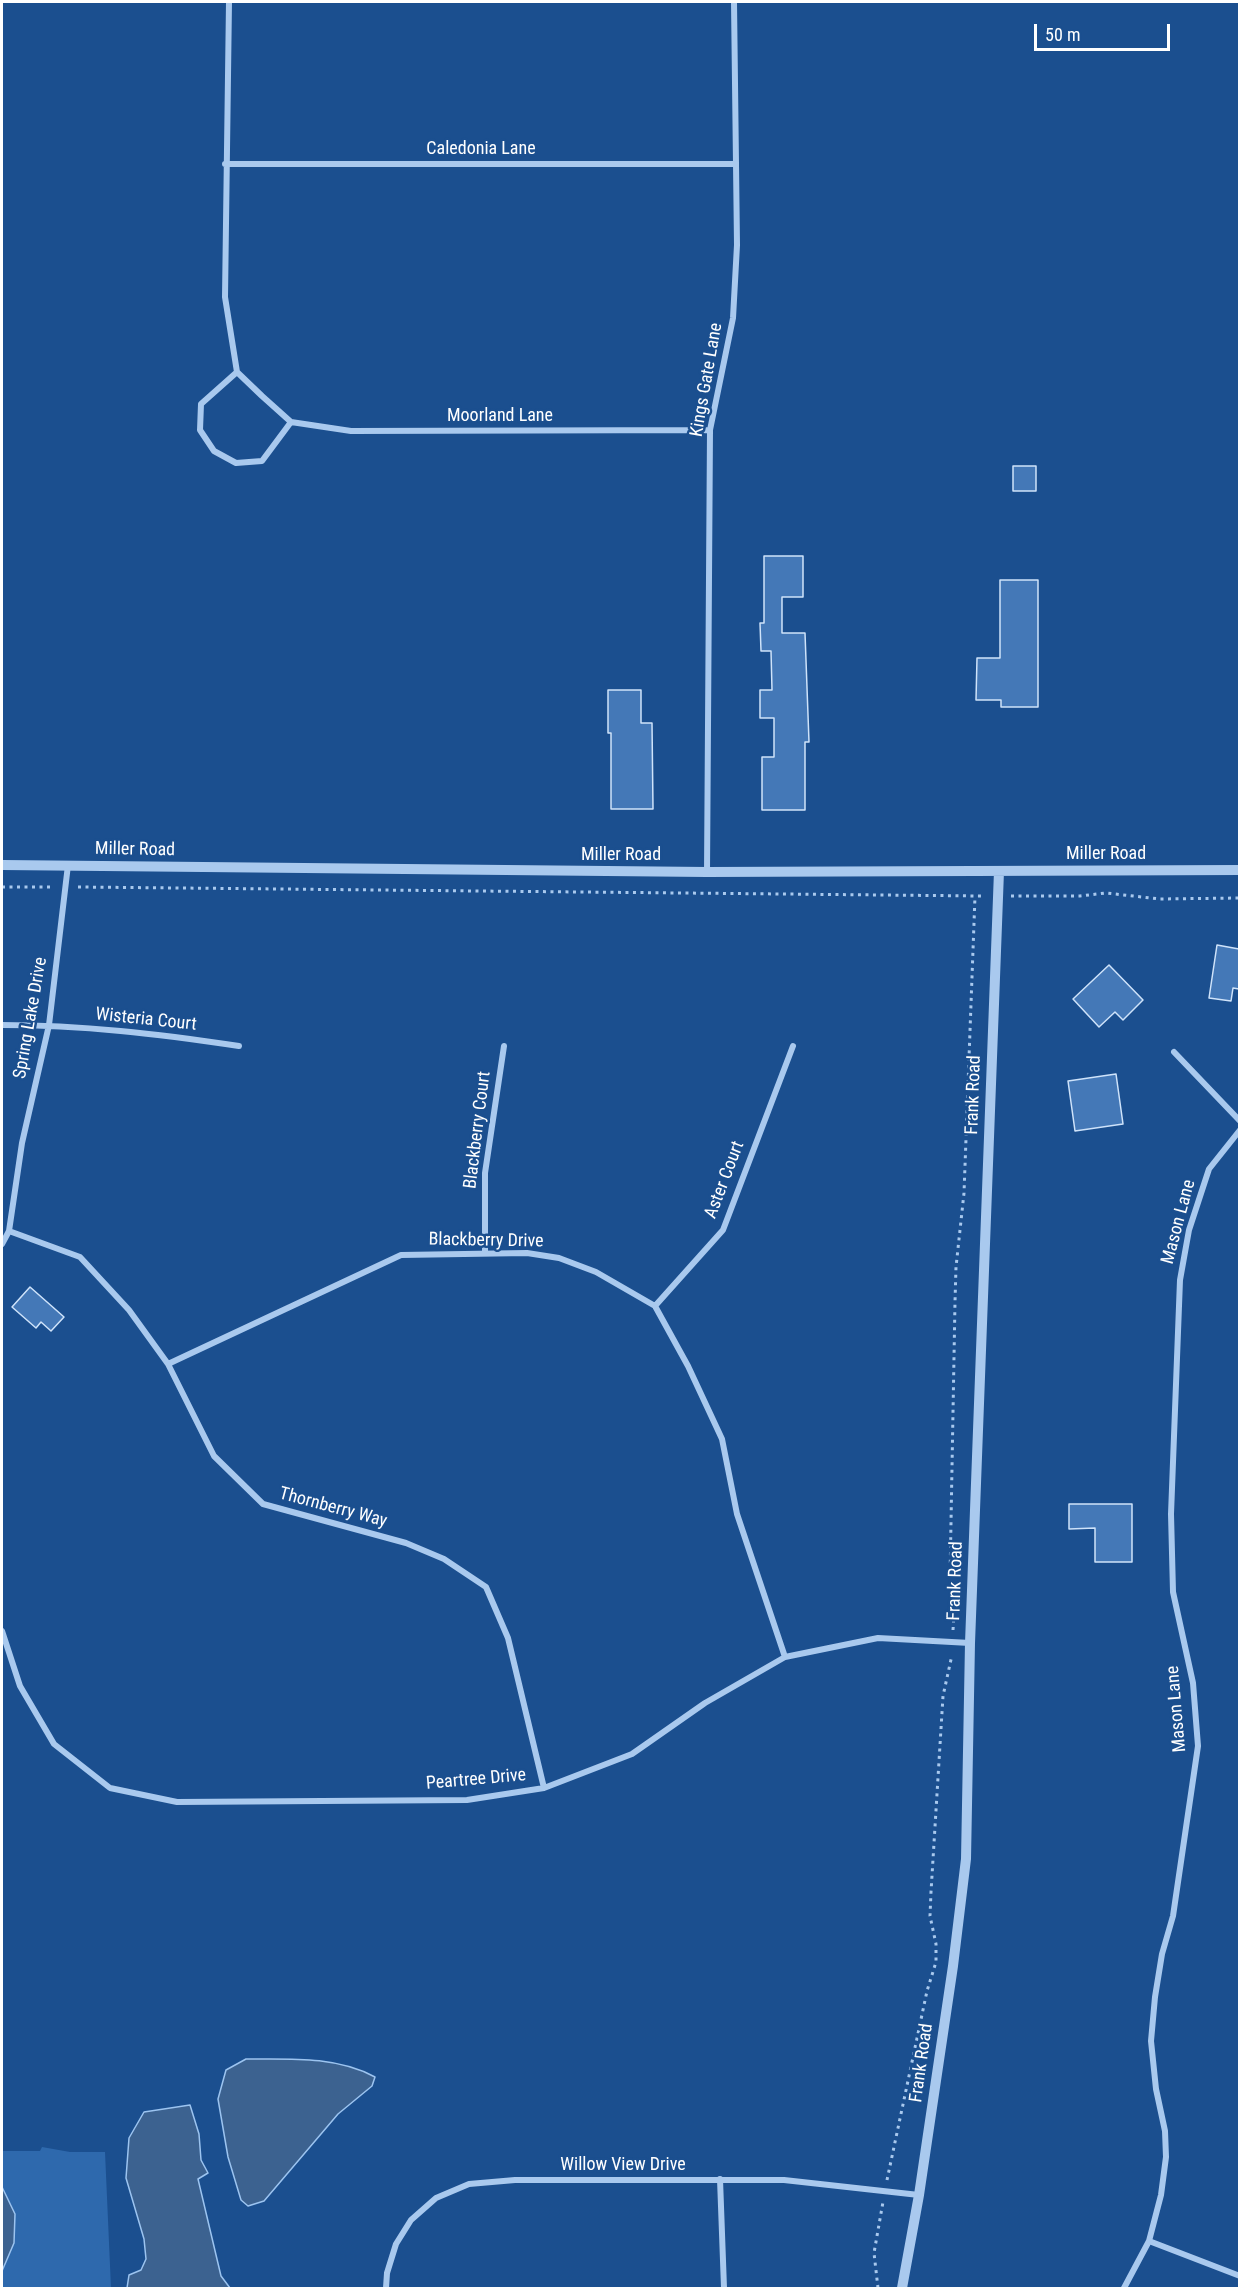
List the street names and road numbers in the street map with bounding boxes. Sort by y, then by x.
street label: Caledonia Lane [426,138,536,160]
street label: Kings Gate Lane [686,321,728,439]
street label: Moorland Lane [447,405,553,427]
street label: Miller Road [95,839,175,861]
street label: Miller Road [1066,843,1146,865]
street label: Miller Road [581,844,661,866]
street label: Spring Lake Drive [10,955,52,1081]
street label: Wisteria Court [94,1004,198,1036]
street label: Frank Road [962,1055,986,1135]
street label: Blackberry Court [460,1070,496,1190]
street label: Aster Court [700,1138,750,1222]
street label: Mason Lane [1157,1177,1201,1267]
street label: Blackberry Drive [428,1229,544,1253]
street label: Thornberry Way [277,1483,389,1533]
street label: Frank Road [944,1541,968,1621]
street label: Mason Lane [1162,1665,1192,1753]
street label: Peartree Drive [425,1765,527,1795]
street label: Frank Road [906,2022,938,2104]
street label: Willow View Drive [560,2154,686,2176]

